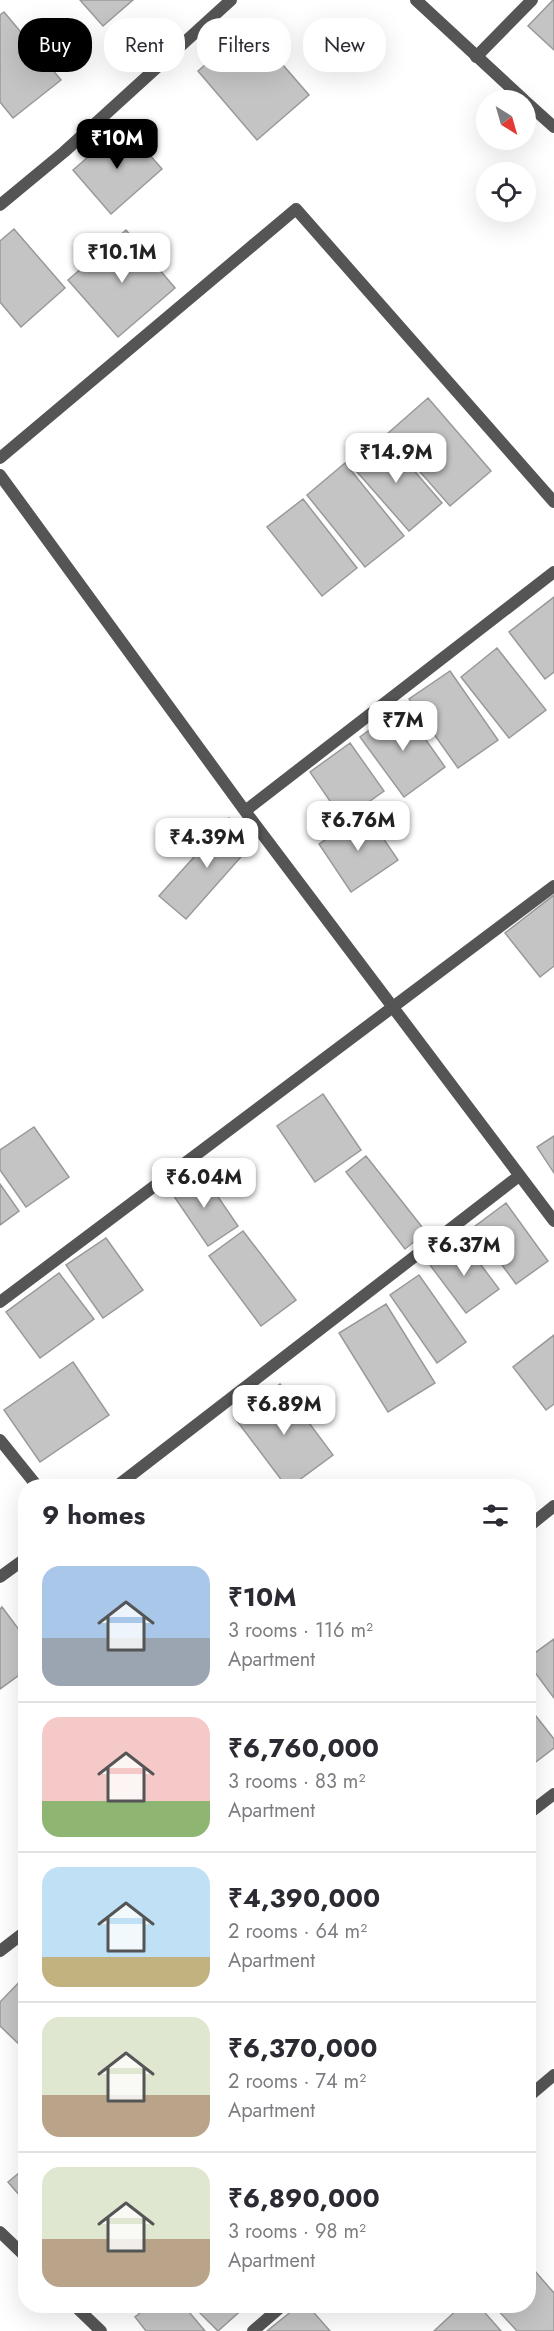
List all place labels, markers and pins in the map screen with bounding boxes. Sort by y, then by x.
pin: ₹10M [81,119,153,170]
pin: ₹10.1M [73,233,171,284]
pin: ₹14.9M [347,433,445,484]
pin: ₹7M [374,701,432,752]
pin: ₹6.76M [309,801,407,852]
pin: ₹4.39M [158,818,256,869]
pin: ₹6.04M [155,1158,253,1209]
pin: ₹6.37M [415,1226,513,1277]
pin: ₹6.89M [235,1385,333,1436]

